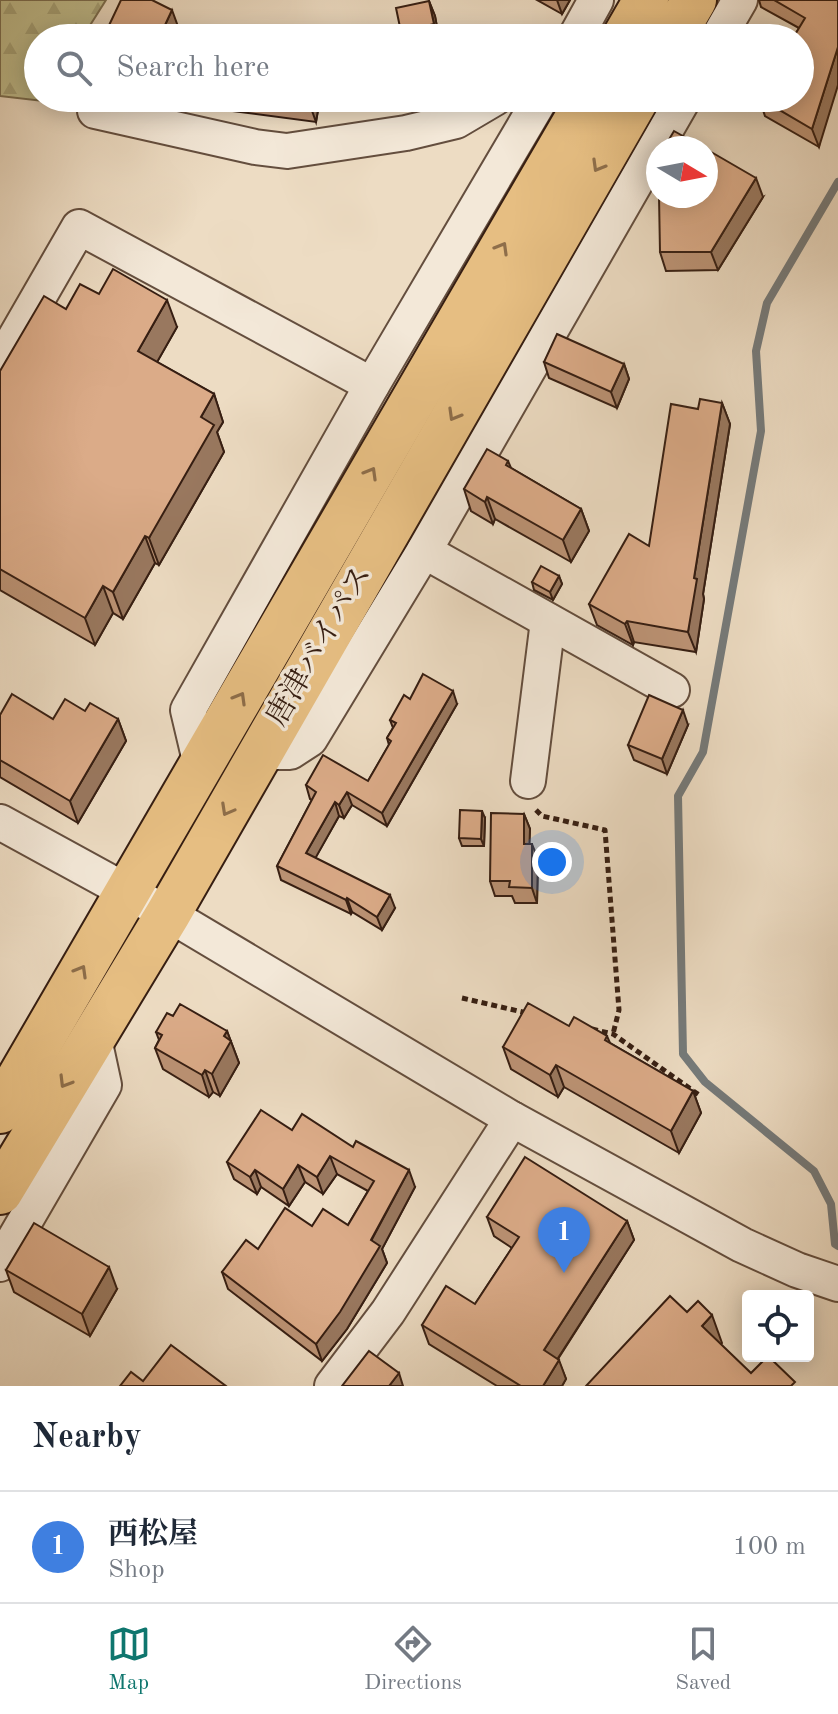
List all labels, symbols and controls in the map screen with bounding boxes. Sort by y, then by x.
search box [24,24,814,112]
icon: search [52,46,96,90]
text: Search here [116,53,270,83]
north arrow [646,136,718,208]
one-way arrow [592,157,608,171]
one-way arrow [492,242,508,257]
one-way arrow [448,406,464,421]
one-way arrow [361,467,377,482]
street label: 唐津バイパス [260,559,378,731]
one-way arrow [230,692,246,707]
one-way arrow [221,802,236,816]
your location [532,842,572,882]
one-way arrow [71,965,87,979]
one-way arrow [59,1073,75,1088]
pin: 1 [538,1207,590,1273]
map controls [742,1290,814,1362]
button: locate [742,1290,814,1362]
text: Nearby [32,1421,142,1455]
text: 西松屋 [108,1520,198,1550]
text: 1 [50,1534,66,1560]
text: 100 m [733,1534,806,1560]
text: Shop [108,1557,165,1583]
tab: Map [107,1622,151,1697]
tab: Directions [364,1622,462,1697]
tab: Saved [675,1622,731,1697]

